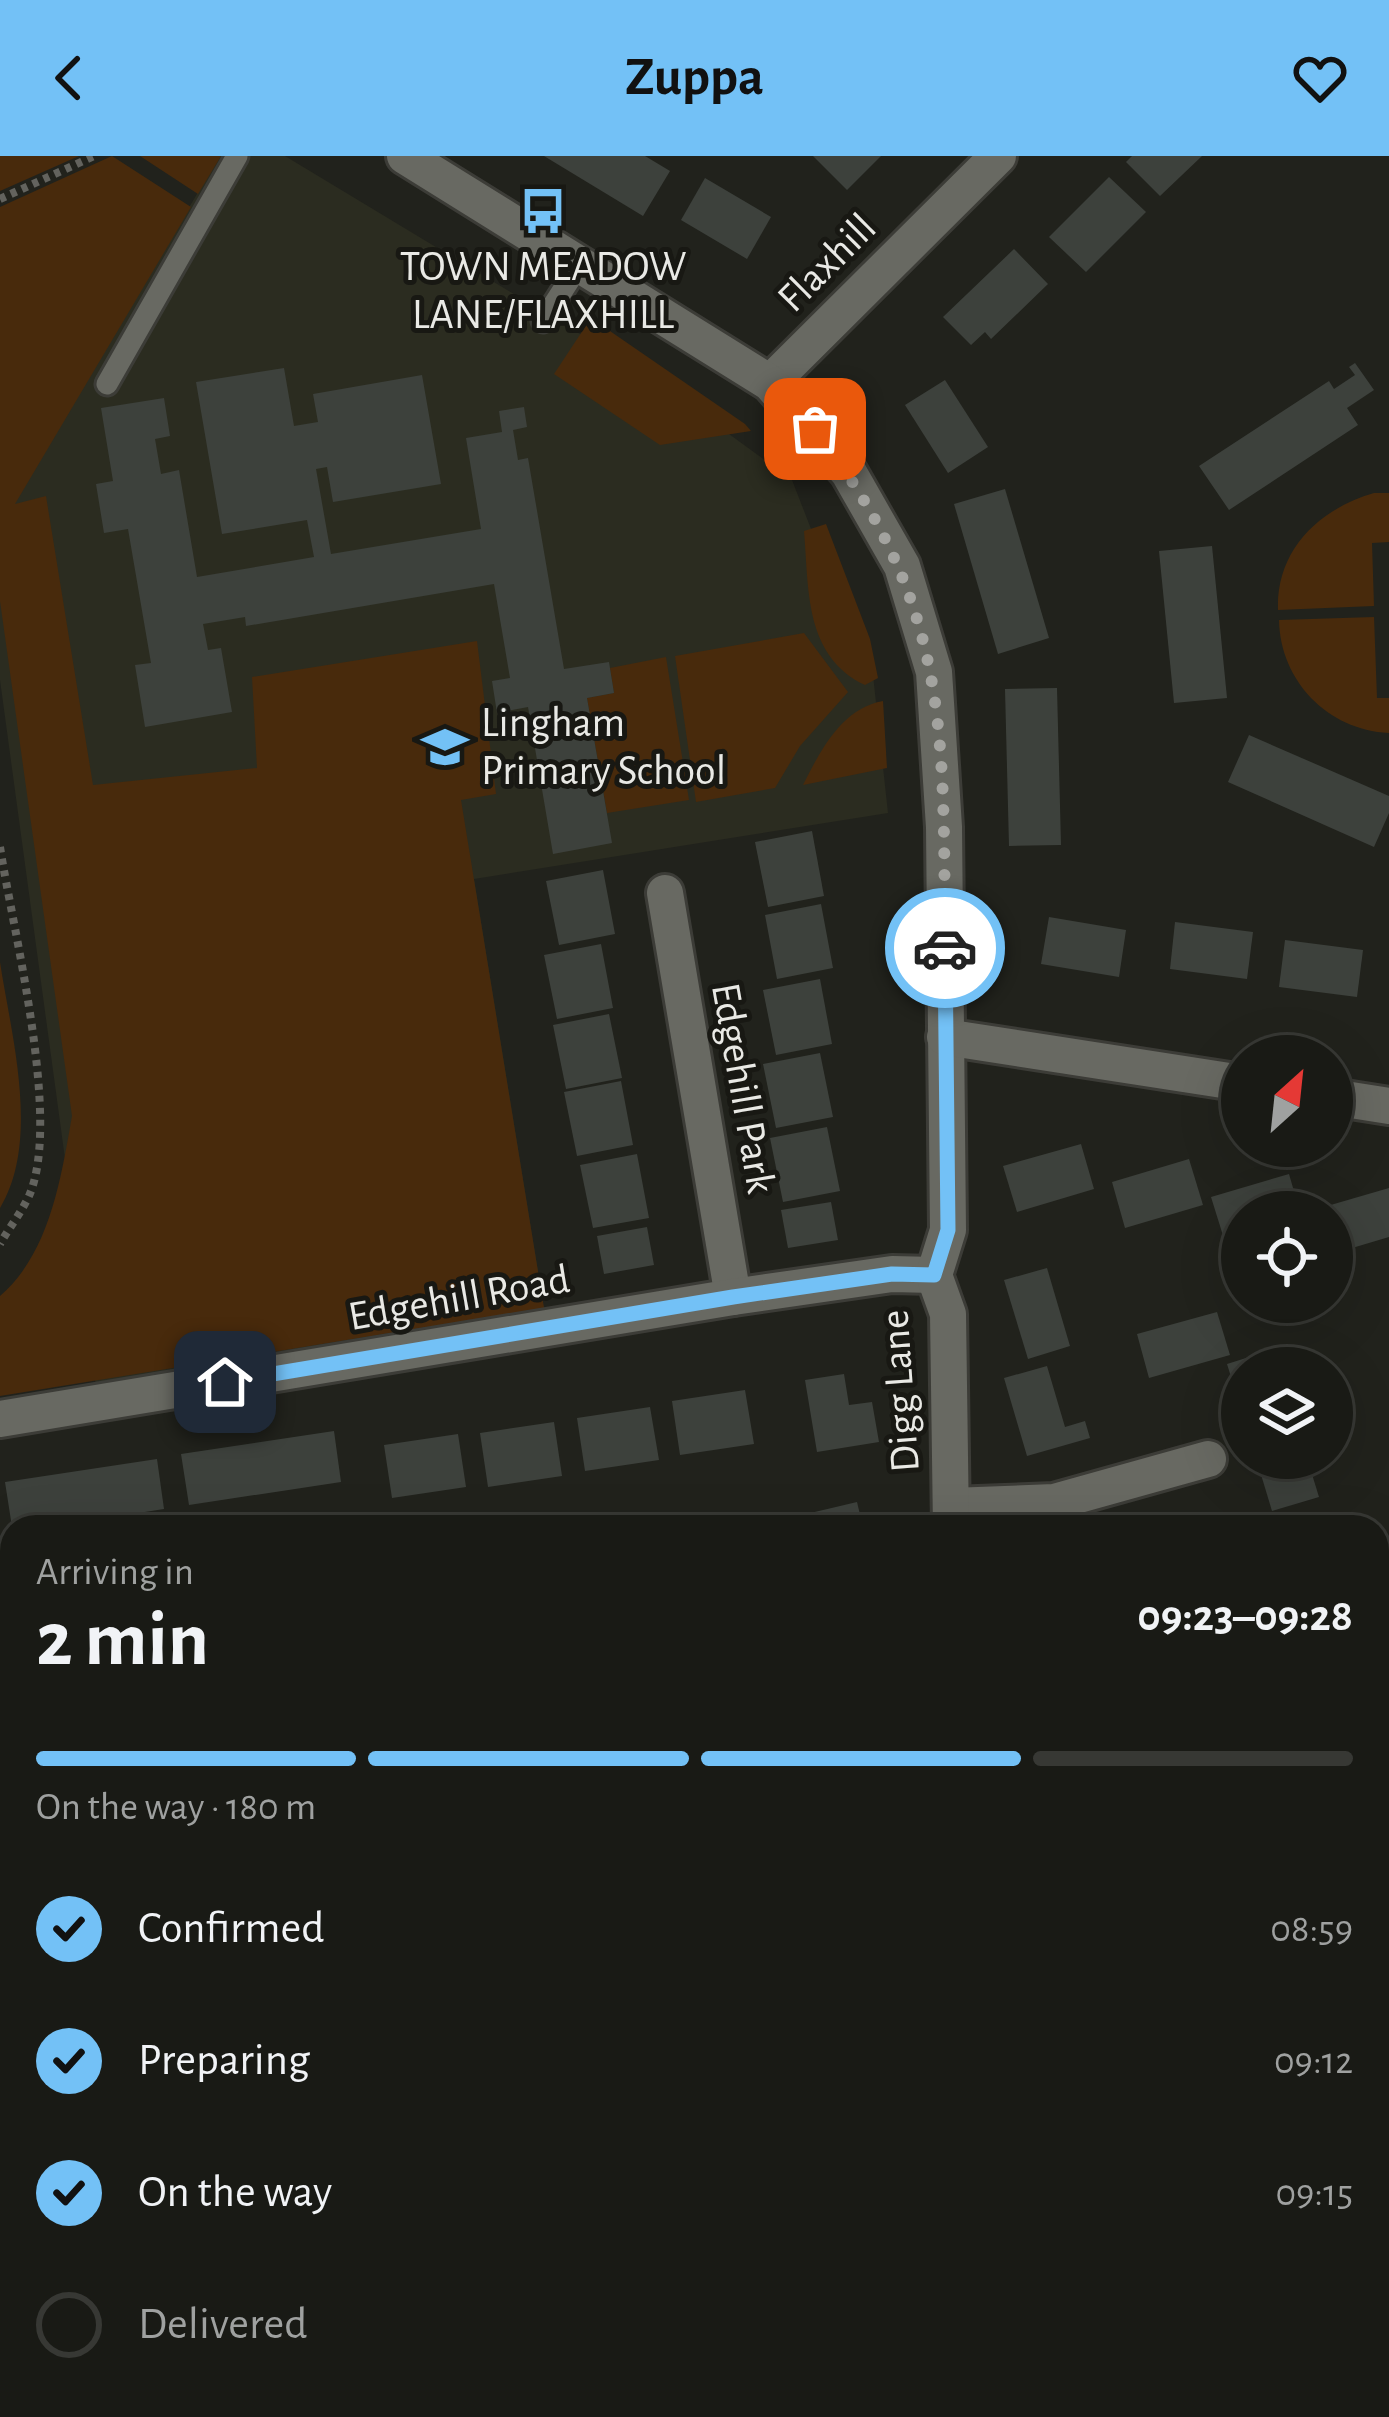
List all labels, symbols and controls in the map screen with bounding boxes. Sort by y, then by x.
icon: back [36,45,102,111]
icon: heart [1287,45,1353,111]
text: Zuppa [625,51,764,105]
bus stop icon: TOWN MEADOW LANE/FLAXHILL [518,186,568,236]
street label: Flaxhill [770,206,884,320]
place label: TOWN MEADOW LANE/FLAXHILL [400,246,687,336]
pin [764,378,866,480]
icon: bag [782,396,848,462]
place label: Lingham Primary School [481,702,726,792]
school or university icon: Lingham Primary School [420,722,470,772]
courier [885,888,1005,1008]
icon: car [912,915,978,981]
street label: Edgehill Park [704,980,782,1196]
north arrow [1221,1035,1353,1167]
map controls [1221,1035,1353,1479]
button: locate [1221,1191,1353,1323]
street label: Edgehill Road [345,1258,573,1338]
street label: Digg Lane [873,1308,927,1474]
pin [174,1331,276,1433]
button: layers [1221,1347,1353,1479]
icon: home [192,1349,258,1415]
text: Arriving in [36,1553,194,1592]
text: 09:23–09:28 [1137,1594,1353,1639]
text: 2 min [36,1602,209,1680]
text: On the way · 180 m [36,1788,316,1827]
icon: check [36,1896,102,1962]
text: Confirmed [138,1906,324,1951]
text: 08:59 [1270,1910,1353,1949]
icon: check [36,2028,102,2094]
text: Preparing [138,2038,310,2083]
text: 09:12 [1274,2042,1353,2081]
icon: check [36,2160,102,2226]
text: On the way [138,2170,332,2215]
text: 09:15 [1275,2174,1353,2213]
text: Delivered [138,2302,307,2347]

